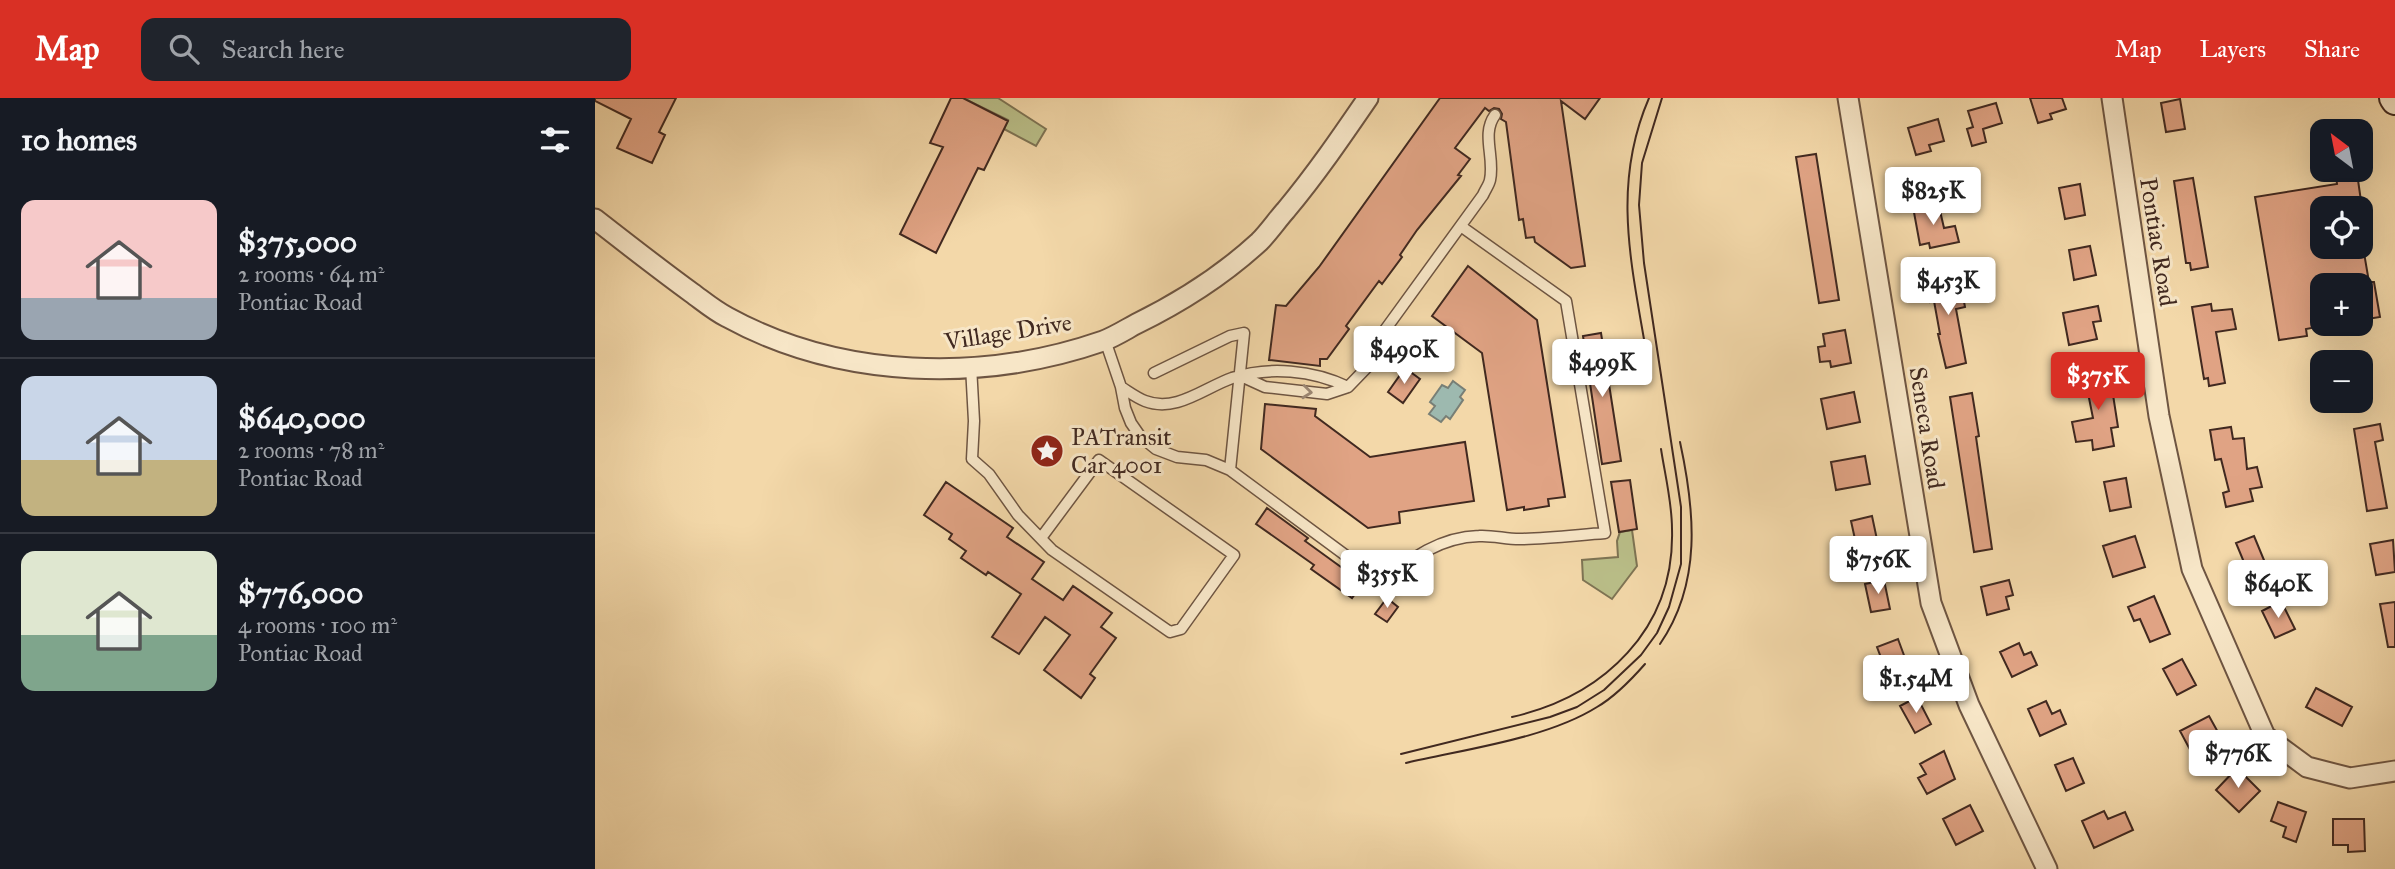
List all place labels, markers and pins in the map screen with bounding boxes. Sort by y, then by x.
pin: $825K [1884,167,1982,227]
pin: $453K [1899,258,1997,317]
pin: $490K [1355,327,1453,386]
pin: $499K [1553,340,1651,399]
pin: $375K [2049,352,2147,412]
place label: PATransit Car 4001 [1071,422,1172,480]
place icon: PATransit Car 4001 [1028,432,1066,470]
pin: $756K [1829,536,1927,596]
pin: $355K [1338,550,1436,610]
pin: $640K [2229,560,2327,620]
pin: $1.54M [1859,656,1973,715]
pin: $776K [2189,730,2287,790]

